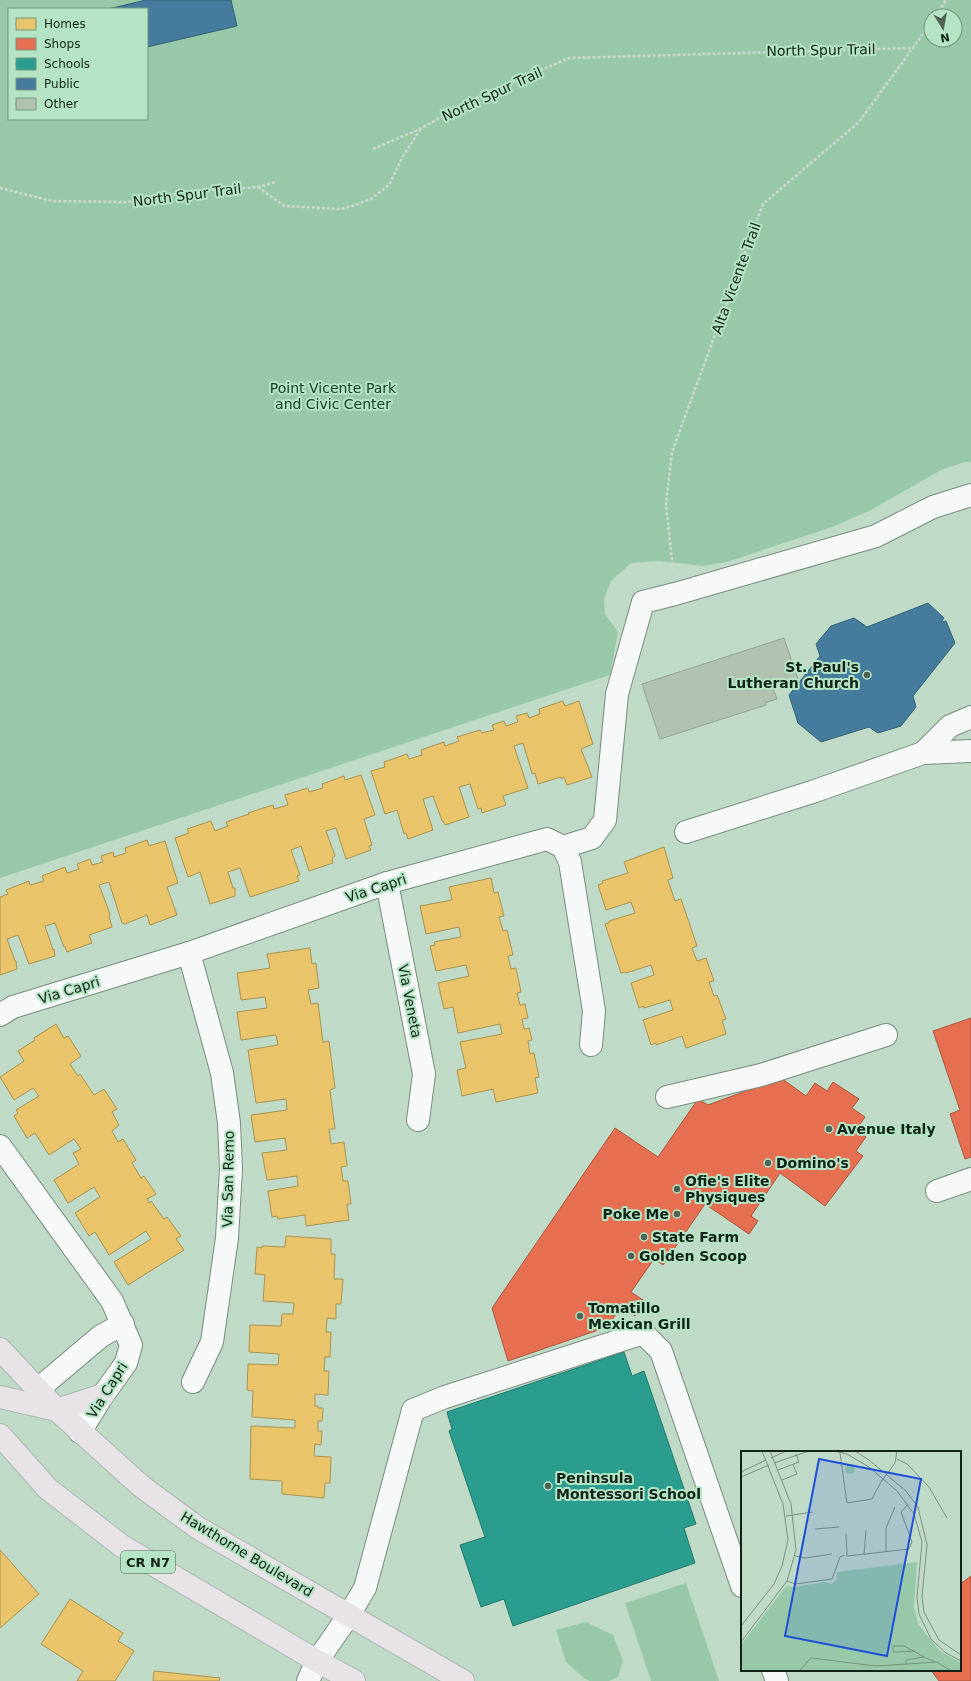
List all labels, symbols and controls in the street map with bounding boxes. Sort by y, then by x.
legend [8,8,148,120]
north arrow [923,8,963,48]
text: Homes [44,17,86,31]
text: N [939,30,951,45]
text: Shops [44,37,80,51]
street label: North Spur Trail [766,41,876,59]
text: Schools [44,57,90,71]
street label: North Spur Trail [439,64,545,124]
text: Public [44,77,80,91]
text: Other [44,97,78,111]
street label: North Spur Trail [132,180,242,210]
street label: Alta Vicente Trail [708,220,764,336]
park label: Point Vicente Park and Civic Center [270,380,397,412]
place label: St. Paul's Lutheran Church [727,659,859,691]
marker: St. Paul's Lutheran Church [862,670,872,680]
street label: Via Capri [344,871,408,905]
street label: Via Veneta [395,963,425,1039]
street label: Via Capri [37,973,101,1007]
place label: Avenue Italy [837,1121,936,1137]
marker: Avenue Italy [824,1124,834,1134]
street label: Via San Remo [219,1130,237,1228]
place label: Domino's [776,1155,849,1171]
marker: Domino's [763,1158,773,1168]
place label: Ofie's Elite Physiques [685,1173,770,1205]
marker: Ofie's Elite Physiques [672,1184,682,1194]
place label: Poke Me [602,1206,669,1222]
marker: Poke Me [672,1209,682,1219]
place label: State Farm [652,1229,739,1245]
marker: State Farm [639,1232,649,1242]
place label: Golden Scoop [639,1248,747,1264]
marker: Golden Scoop [626,1251,636,1261]
place label: Tomatillo Mexican Grill [588,1300,691,1332]
marker: Tomatillo Mexican Grill [575,1311,585,1321]
street label: Via Capri [84,1359,130,1421]
inset map [741,1451,961,1671]
place label: Peninsula Montessori School [556,1470,701,1502]
marker: Peninsula Montessori School [543,1481,553,1491]
street label: Hawthorne Boulevard [178,1508,316,1600]
road number: CR N7 [121,1551,175,1573]

